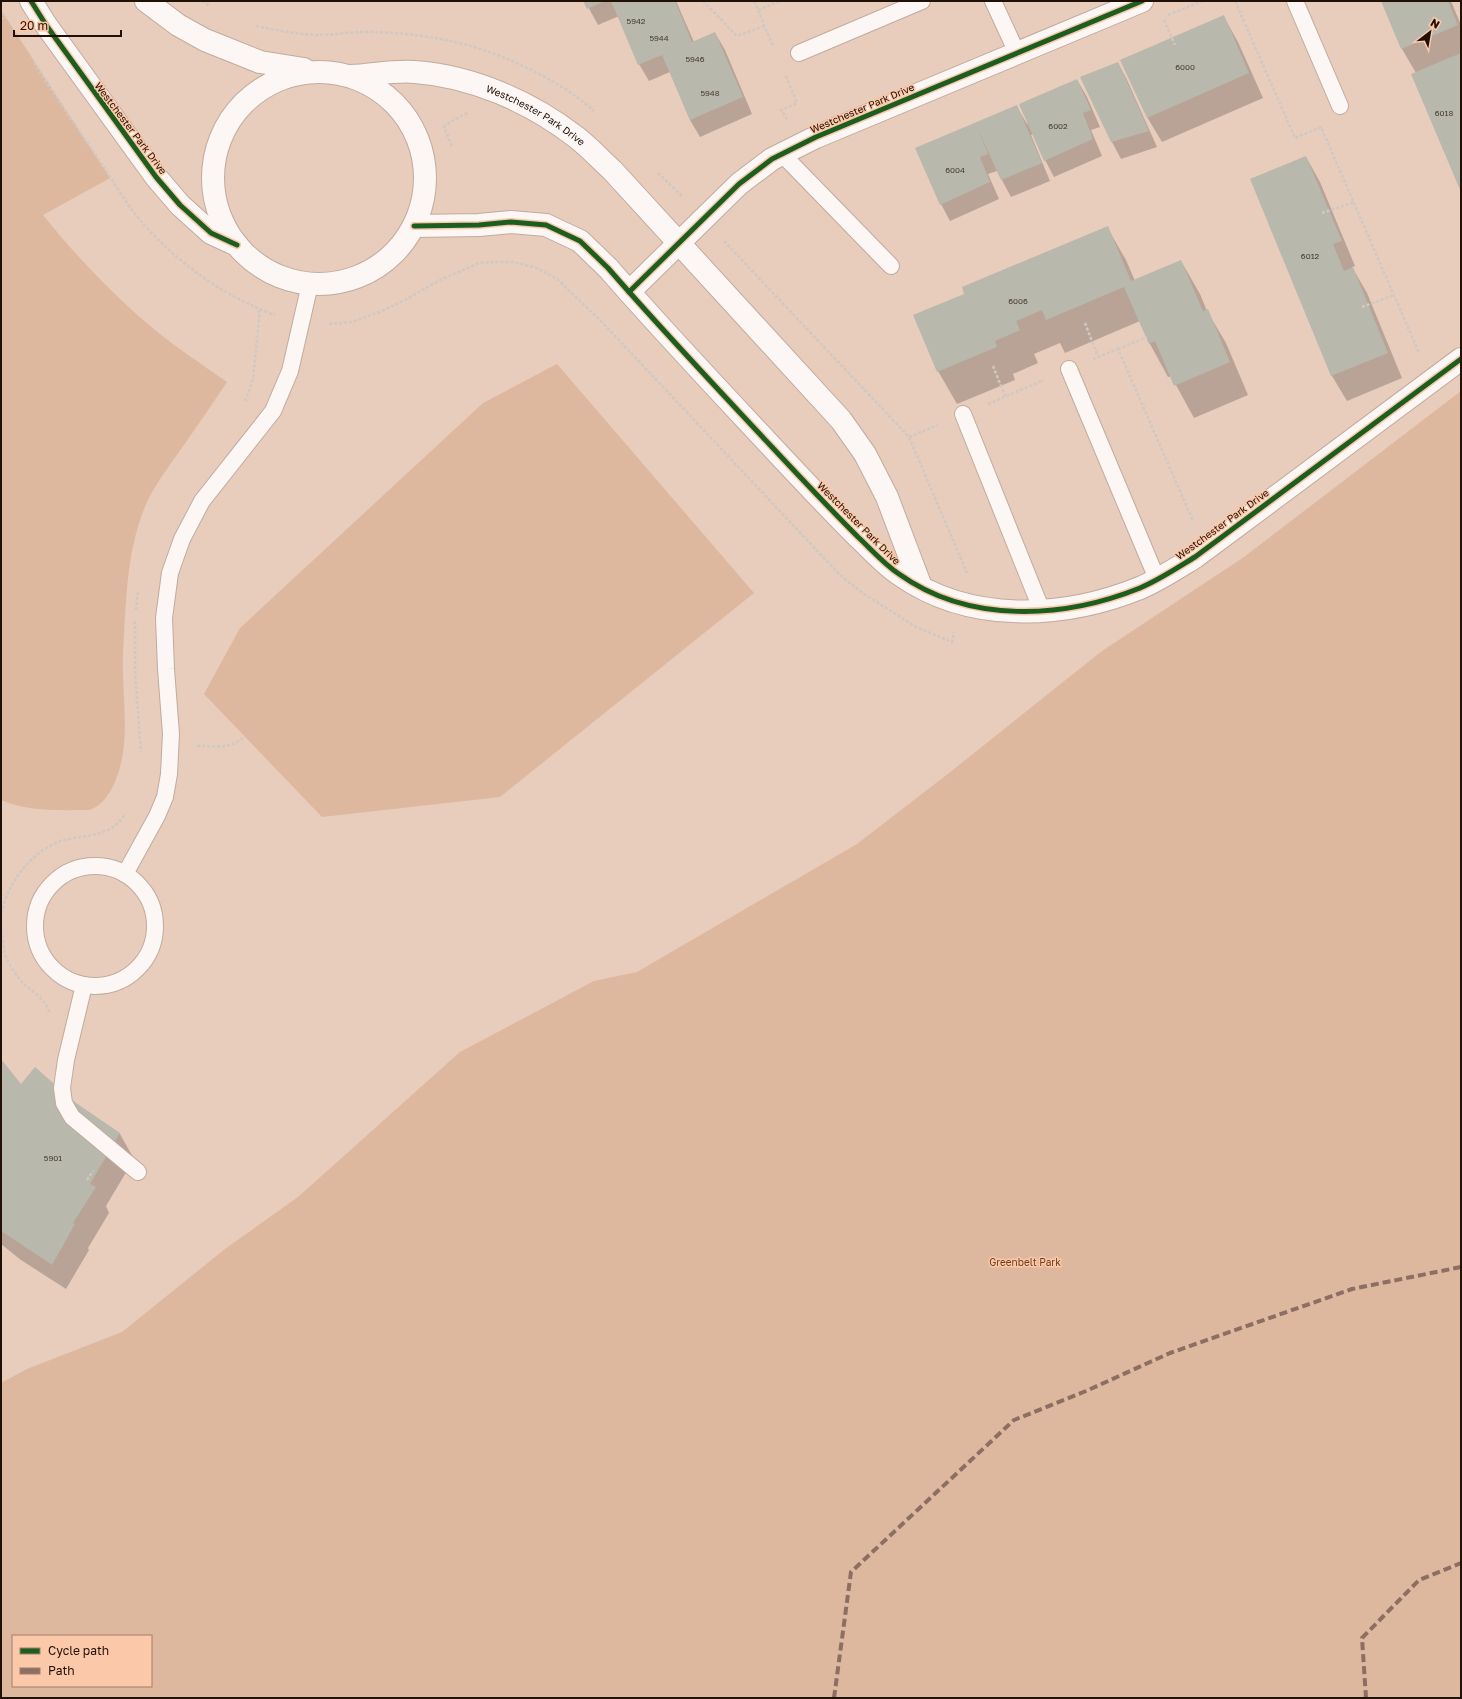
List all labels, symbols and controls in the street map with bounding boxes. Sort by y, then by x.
scale bar [14,12,121,38]
north arrow [1410,12,1450,52]
text: N [1428,15,1442,31]
house number: 5942 [627,16,646,26]
text: 20 m [20,18,48,33]
house number: 5944 [649,33,669,43]
house number: 5946 [685,54,705,64]
house number: 6000 [1175,62,1195,72]
street label: Westchester Park Drive [92,80,170,177]
street label: Westchester Park Drive [808,80,916,135]
street label: Westchester Park Drive [485,82,588,148]
house number: 5948 [700,88,720,98]
house number: 6018 [1435,108,1453,118]
house number: 6002 [1048,121,1068,131]
house number: 6004 [945,165,965,175]
house number: 6012 [1301,251,1320,261]
house number: 6006 [1008,296,1028,306]
street label: Westchester Park Drive [815,479,903,567]
street label: Westchester Park Drive [1173,486,1271,562]
house number: 5901 [44,1153,62,1163]
park label: Greenbelt Park [989,1256,1061,1268]
legend [12,1635,152,1687]
text: Cycle path [48,1643,109,1658]
text: Path [48,1663,75,1678]

